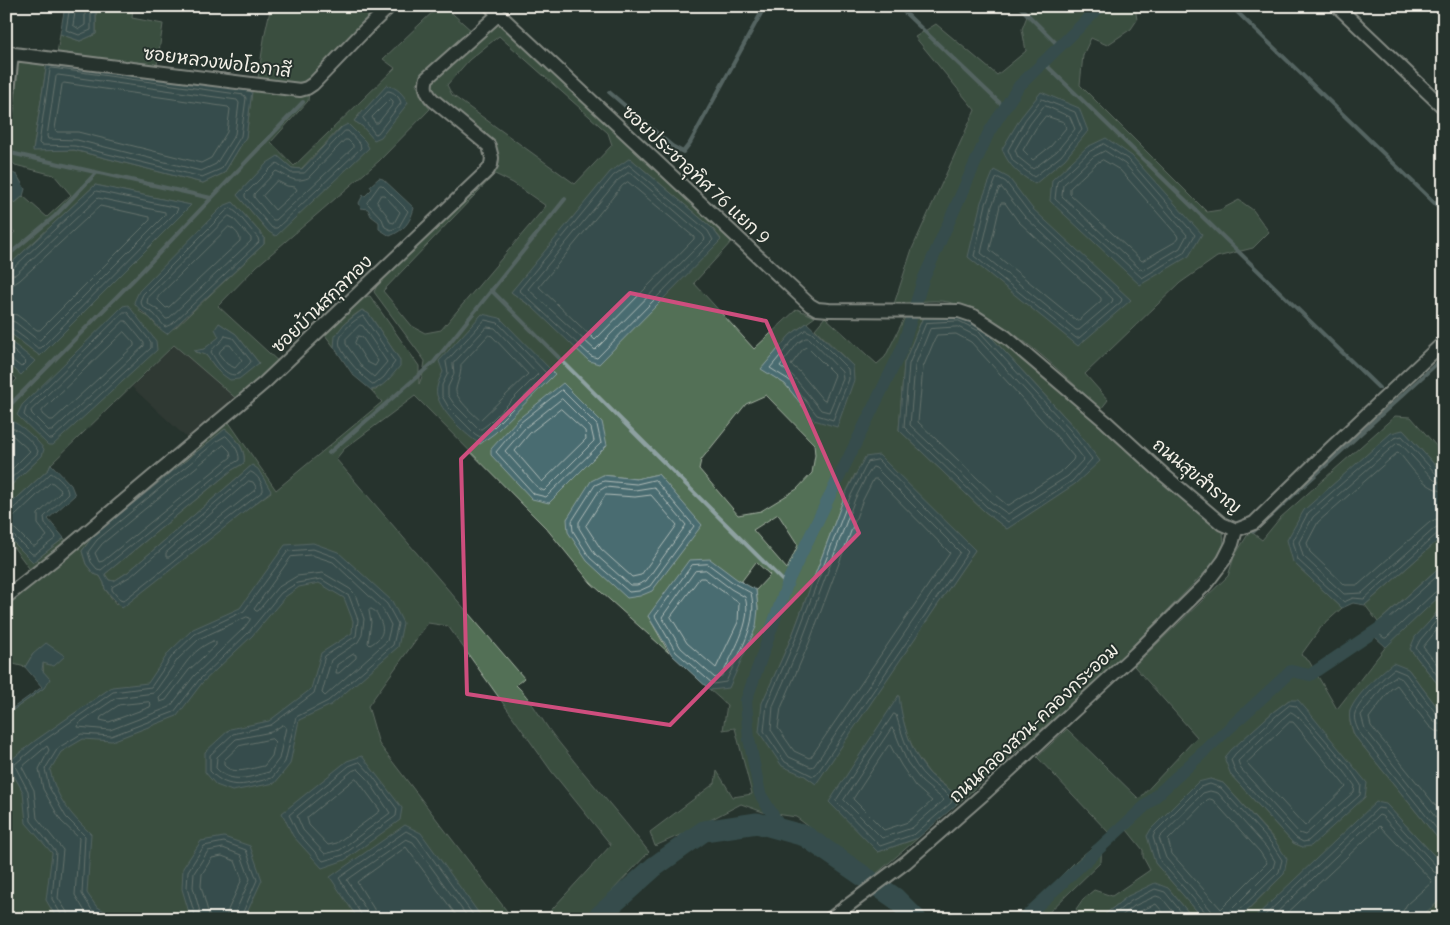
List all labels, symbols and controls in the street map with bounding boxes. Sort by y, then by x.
street label: ซอยหลวงพ่อโอภาสี [142,40,294,82]
street label: ซอยประชาอุทิศ 76 แยก 9 [615,100,775,251]
street label: ซอยบ้านสกุลทอง [266,250,379,360]
street label: ถนนสุขสำราญ [1146,433,1246,521]
street label: ถนนคลองสวน-คลองกระออม [944,638,1123,807]

